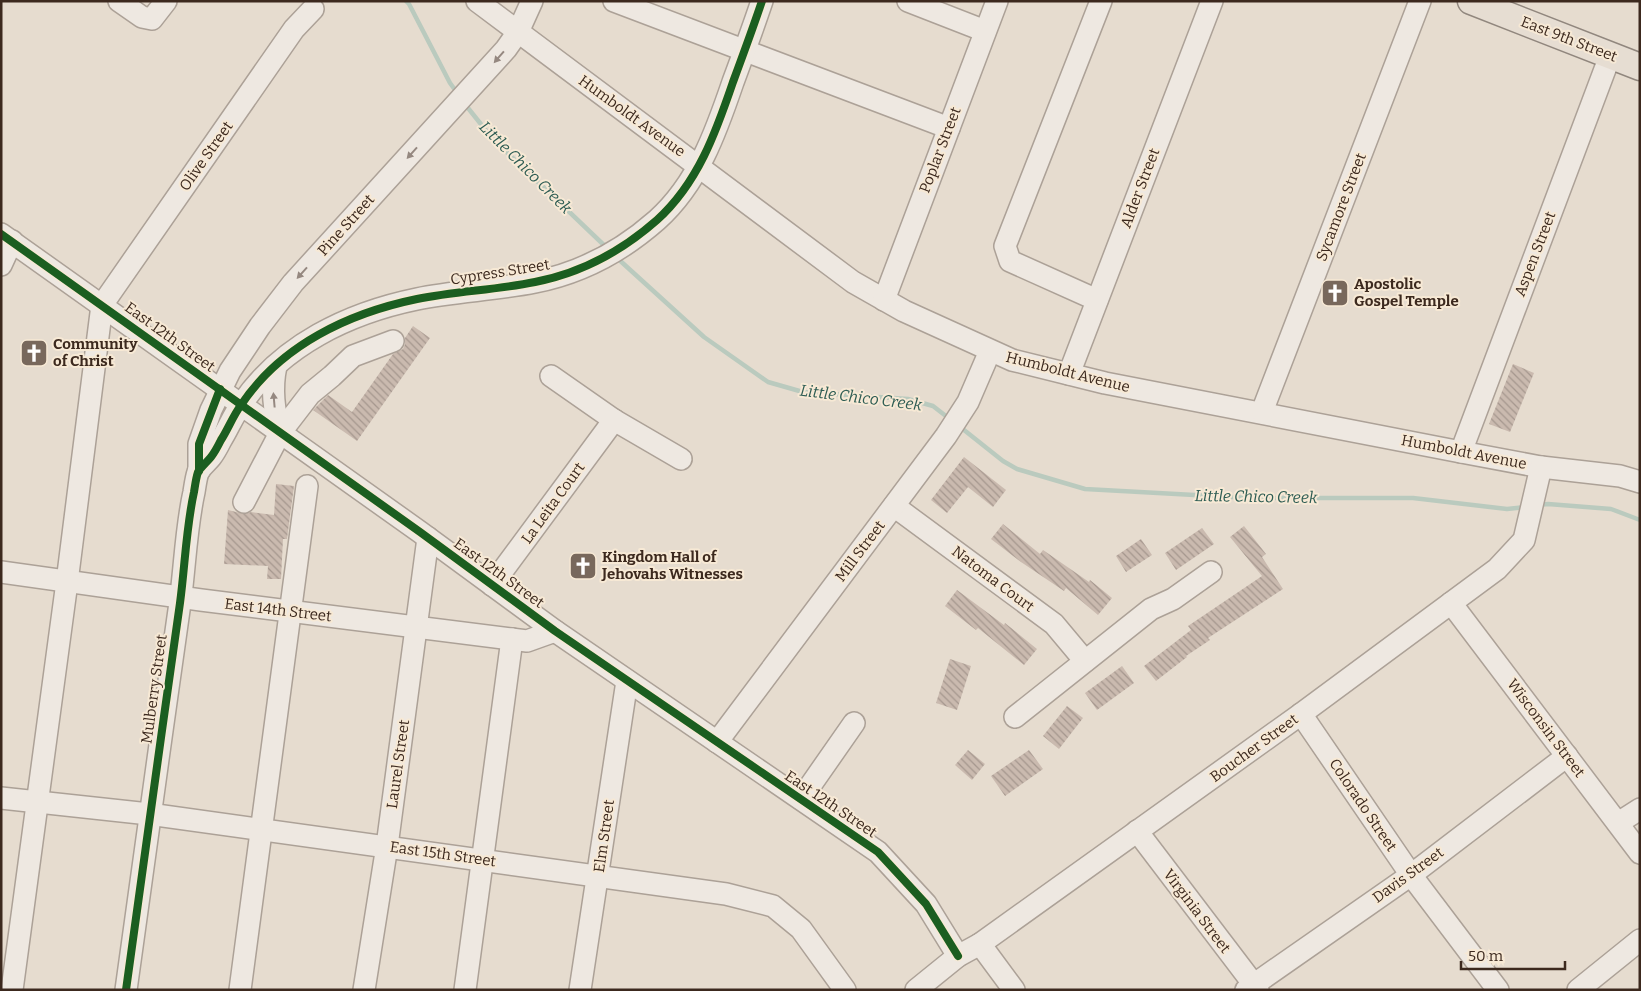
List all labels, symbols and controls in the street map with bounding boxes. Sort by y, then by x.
street label: East 9th Street [1518,12,1620,66]
one-way arrow [493,51,504,64]
street label: Humboldt Avenue [575,71,689,161]
street label: Poplar Street [915,104,965,195]
street label: Olive Street [175,117,237,194]
water label: Little Chico Creek [475,117,576,218]
street label: Alder Street [1117,145,1164,230]
one-way arrow [406,146,418,158]
street label: Sycamore Street [1312,150,1370,264]
street label: Pine Street [314,190,379,259]
street label: Aspen Street [1511,208,1560,299]
street label: Cypress Street [449,255,551,289]
one-way arrow [296,267,308,279]
place label: Apostolic Gospel Temple [1354,275,1459,310]
church icon: Apostolic Gospel Temple [1320,278,1350,308]
street label: East 12th Street [121,298,219,376]
place label: Community of Christ [53,335,138,370]
church icon: Community of Christ [19,338,49,368]
street label: Humboldt Avenue [1004,348,1132,396]
water label: Little Chico Creek [799,381,923,414]
one-way arrow [270,391,278,407]
street label: Humboldt Avenue [1400,431,1528,473]
street label: La Leita Court [518,458,589,547]
water label: Little Chico Creek [1194,486,1318,507]
street label: Mill Street [831,516,889,585]
street label: East 12th Street [450,534,548,612]
street label: Natoma Court [948,542,1038,616]
place label: Kingdom Hall of Jehovahs Witnesses [601,548,743,583]
church icon: Kingdom Hall of Jehovahs Witnesses [568,551,598,581]
street label: East 14th Street [223,595,333,626]
street label: Mulberry Street [137,633,171,745]
street label: Wisconsin Street [1503,675,1589,781]
street label: Boucher Street [1206,710,1302,786]
street label: Laurel Street [383,718,413,810]
street label: Colorado Street [1325,755,1401,855]
street label: East 12th Street [782,767,881,842]
street label: Elm Street [590,798,618,874]
street label: East 15th Street [389,838,498,870]
street label: Davis Street [1369,843,1447,907]
street label: Virginia Street [1160,865,1235,957]
scale bar [1461,938,1565,970]
text: 50 m [1468,947,1504,965]

